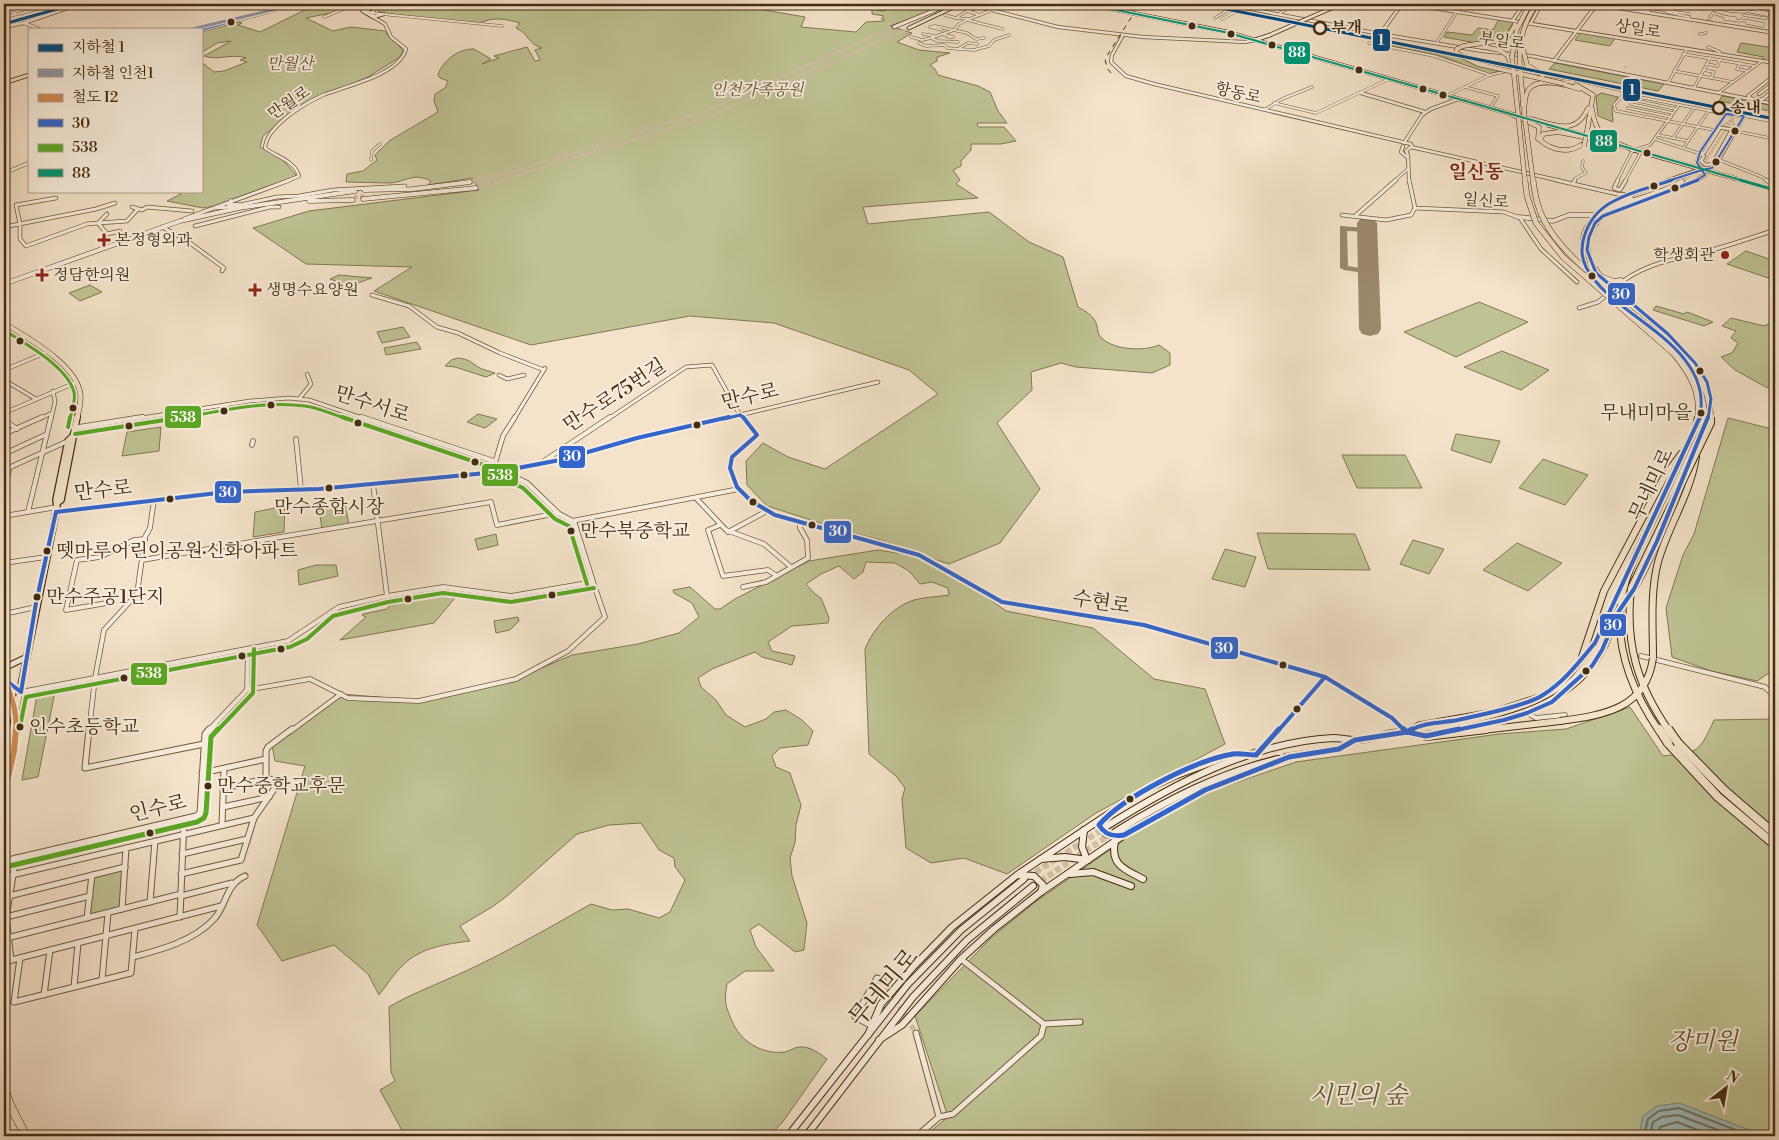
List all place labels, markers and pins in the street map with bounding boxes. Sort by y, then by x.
unlabelled marker [226,17,236,27]
place label: 부개 [1331,18,1362,38]
unlabelled marker [1187,21,1197,31]
marker: 부개 [1313,21,1327,35]
unlabelled marker [1226,29,1236,39]
unlabelled marker [1267,40,1277,50]
unlabelled marker [1354,65,1364,75]
unlabelled marker [1418,84,1428,94]
unlabelled marker [1438,90,1448,100]
place label: 송내 [1730,98,1761,118]
marker: 송내 [1712,101,1726,115]
unlabelled marker [1730,126,1740,136]
unlabelled marker [1642,148,1652,158]
unlabelled marker [1711,157,1721,167]
unlabelled marker [1649,181,1659,191]
unlabelled marker [1670,183,1680,193]
place label: 본정형외과 [115,230,193,250]
marker: 본정형외과 [97,233,111,247]
place label: 학생회관 [1653,245,1716,265]
marker: 학생회관 [1719,249,1731,261]
place label: 정담한의원 [53,265,130,285]
marker: 정담한의원 [35,268,49,282]
unlabelled marker [1587,271,1597,281]
place label: 생명수요양원 [266,280,359,300]
marker: 생명수요양원 [248,283,262,297]
unlabelled marker [15,336,25,346]
unlabelled marker [1695,366,1705,376]
unlabelled marker [266,400,276,410]
place label: 무내미마을 [1600,401,1692,425]
unlabelled marker [68,403,78,413]
unlabelled marker [219,406,229,416]
marker: 무내미마을 [1696,408,1706,418]
unlabelled marker [353,418,363,428]
unlabelled marker [692,420,702,430]
unlabelled marker [124,421,134,431]
unlabelled marker [470,457,480,467]
unlabelled marker [459,470,469,480]
marker: 만수종합시장 [324,483,334,493]
unlabelled marker [165,494,175,504]
place label: 만수종합시장 [274,495,385,519]
unlabelled marker [748,497,758,507]
place label: 만수북중학교 [580,519,690,543]
unlabelled marker [807,520,817,530]
marker: 만수북중학교 [566,526,576,536]
place label: 뗏마루어린이공원·신화아파트 [56,539,298,563]
marker: 뗏마루어린이공원·신화아파트 [42,546,52,556]
place label: 만수주공1단지 [46,585,164,609]
unlabelled marker [547,590,557,600]
marker: 만수주공1단지 [32,592,42,602]
unlabelled marker [403,594,413,604]
unlabelled marker [276,644,286,654]
unlabelled marker [237,651,247,661]
unlabelled marker [1278,660,1288,670]
unlabelled marker [1581,666,1591,676]
unlabelled marker [119,673,129,683]
unlabelled marker [1292,704,1302,714]
place label: 인수초등학교 [29,715,139,739]
marker: 인수초등학교 [15,722,25,732]
place label: 만수중학교후문 [217,774,345,798]
marker: 만수중학교후문 [203,781,213,791]
unlabelled marker [1125,794,1135,804]
unlabelled marker [145,828,155,838]

